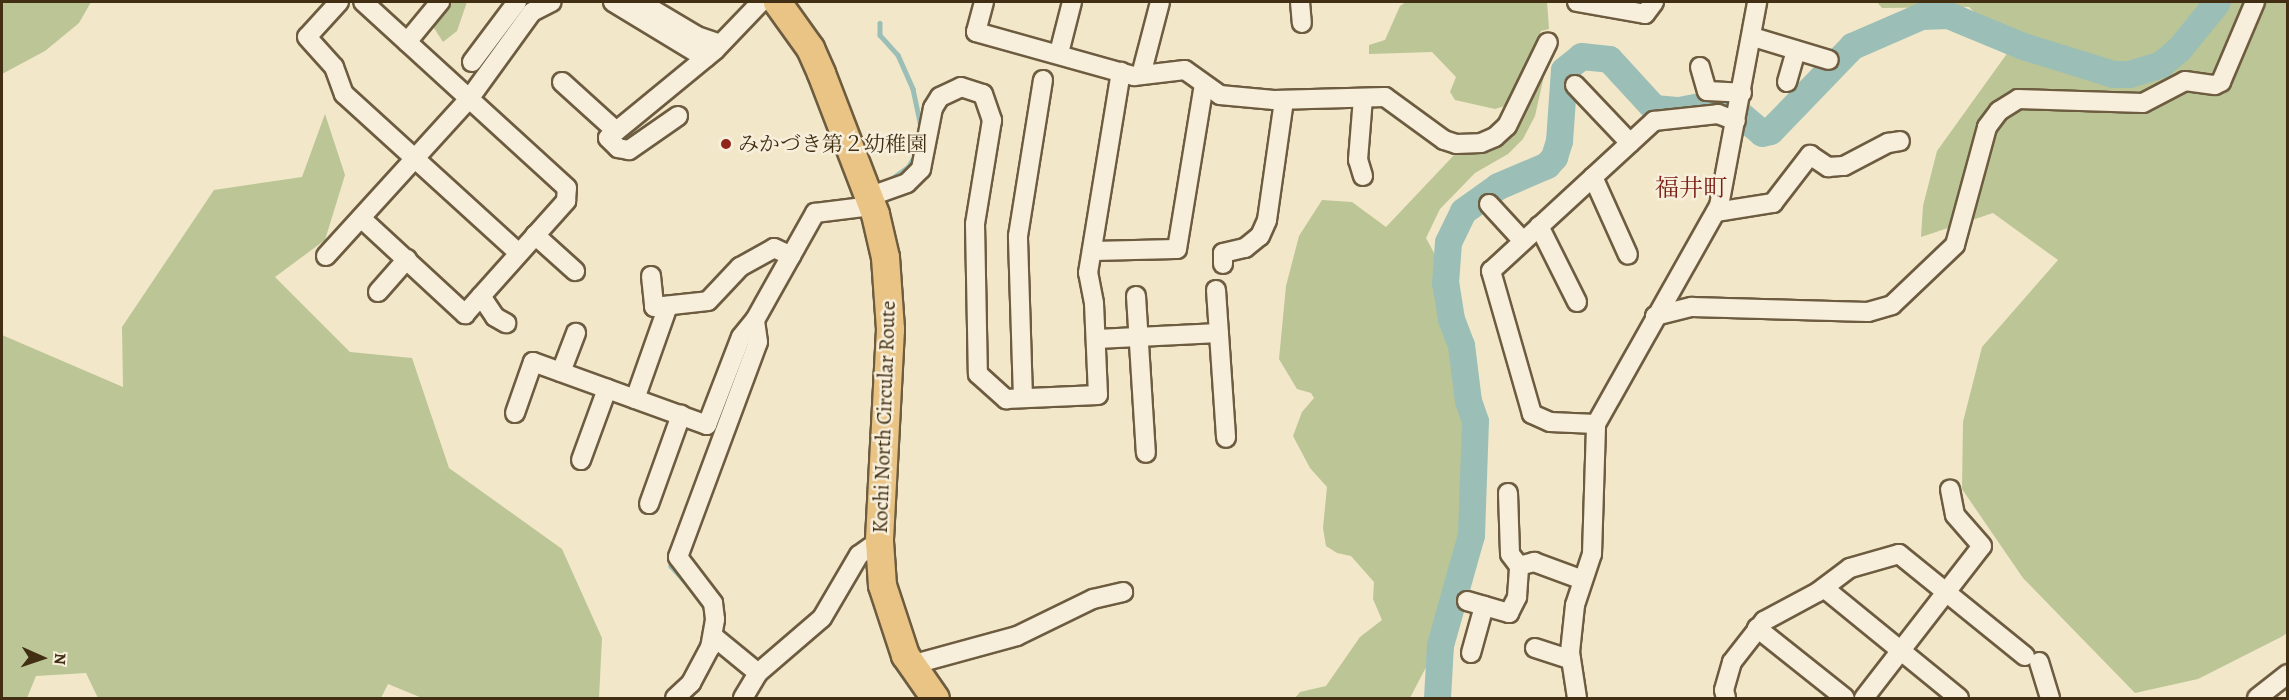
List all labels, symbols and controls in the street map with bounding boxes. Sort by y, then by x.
place label: みかづき第２幼稚園 [738,131,927,157]
marker: みかづき第２幼稚園 [719,137,733,151]
district label: 福井町 [1655,175,1727,203]
street label: Kochi North Circular Route [867,300,901,534]
north arrow [12,628,72,688]
text: N [49,653,71,665]

